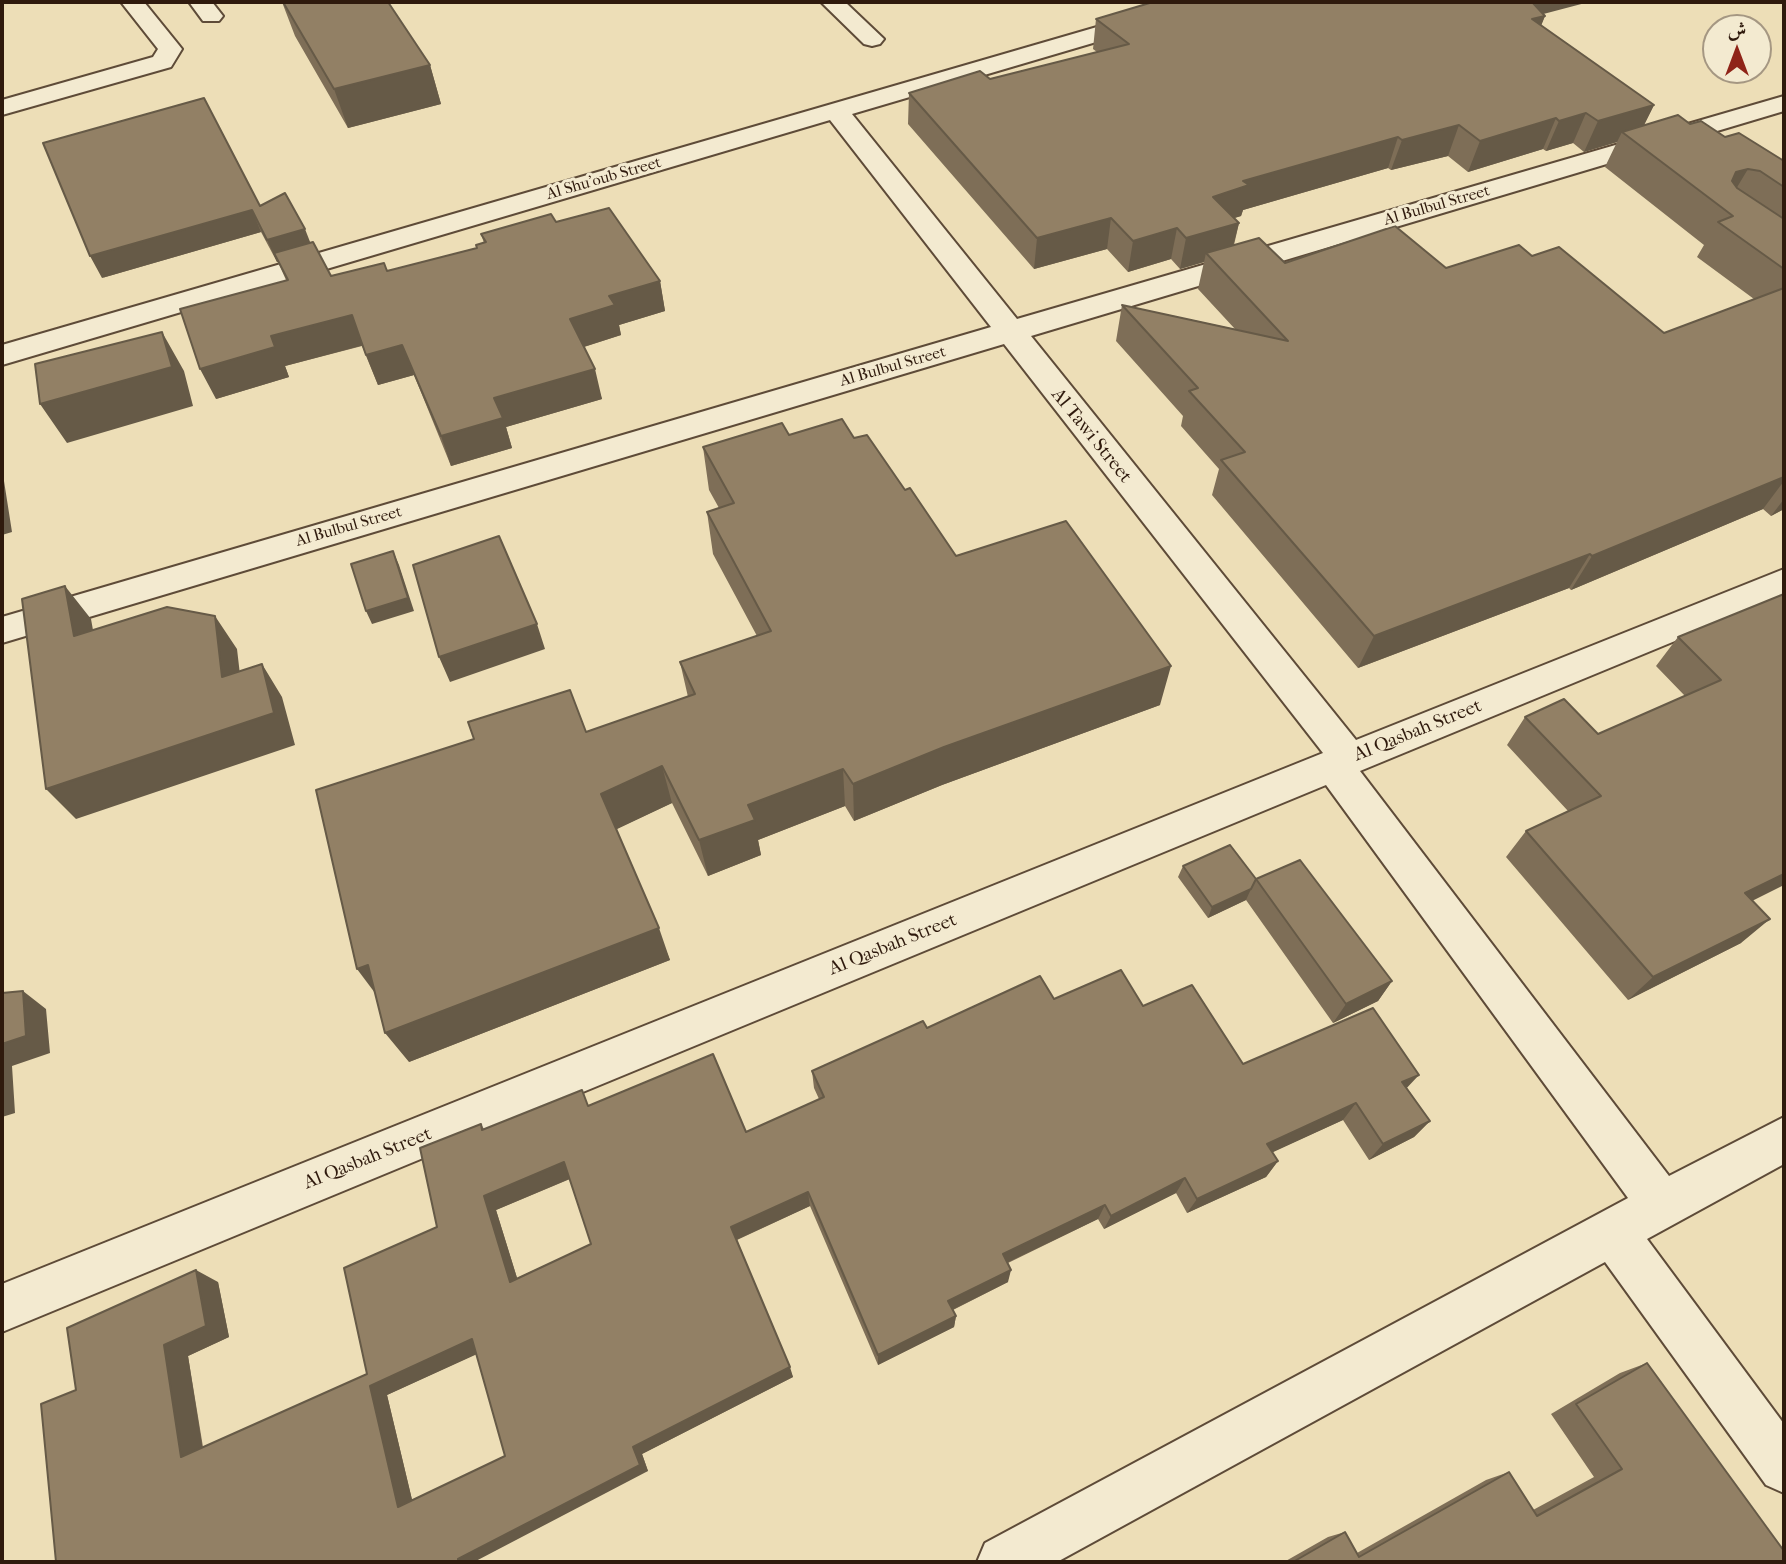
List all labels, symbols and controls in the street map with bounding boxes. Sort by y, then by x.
north arrow [1702,14,1772,84]
text: ش [1728,19,1746,41]
street label: Al Shu'oub Street [544,153,664,205]
street label: Al Bulbul Street [1382,182,1492,230]
street label: Al Bulbul Street [838,343,948,391]
street label: Al Tawi Street [1046,384,1136,488]
street label: Al Bulbul Street [294,503,404,551]
street label: Al Qasbah Street [1351,695,1485,767]
street label: Al Qasbah Street [826,909,960,981]
street label: Al Qasbah Street [301,1123,435,1195]

